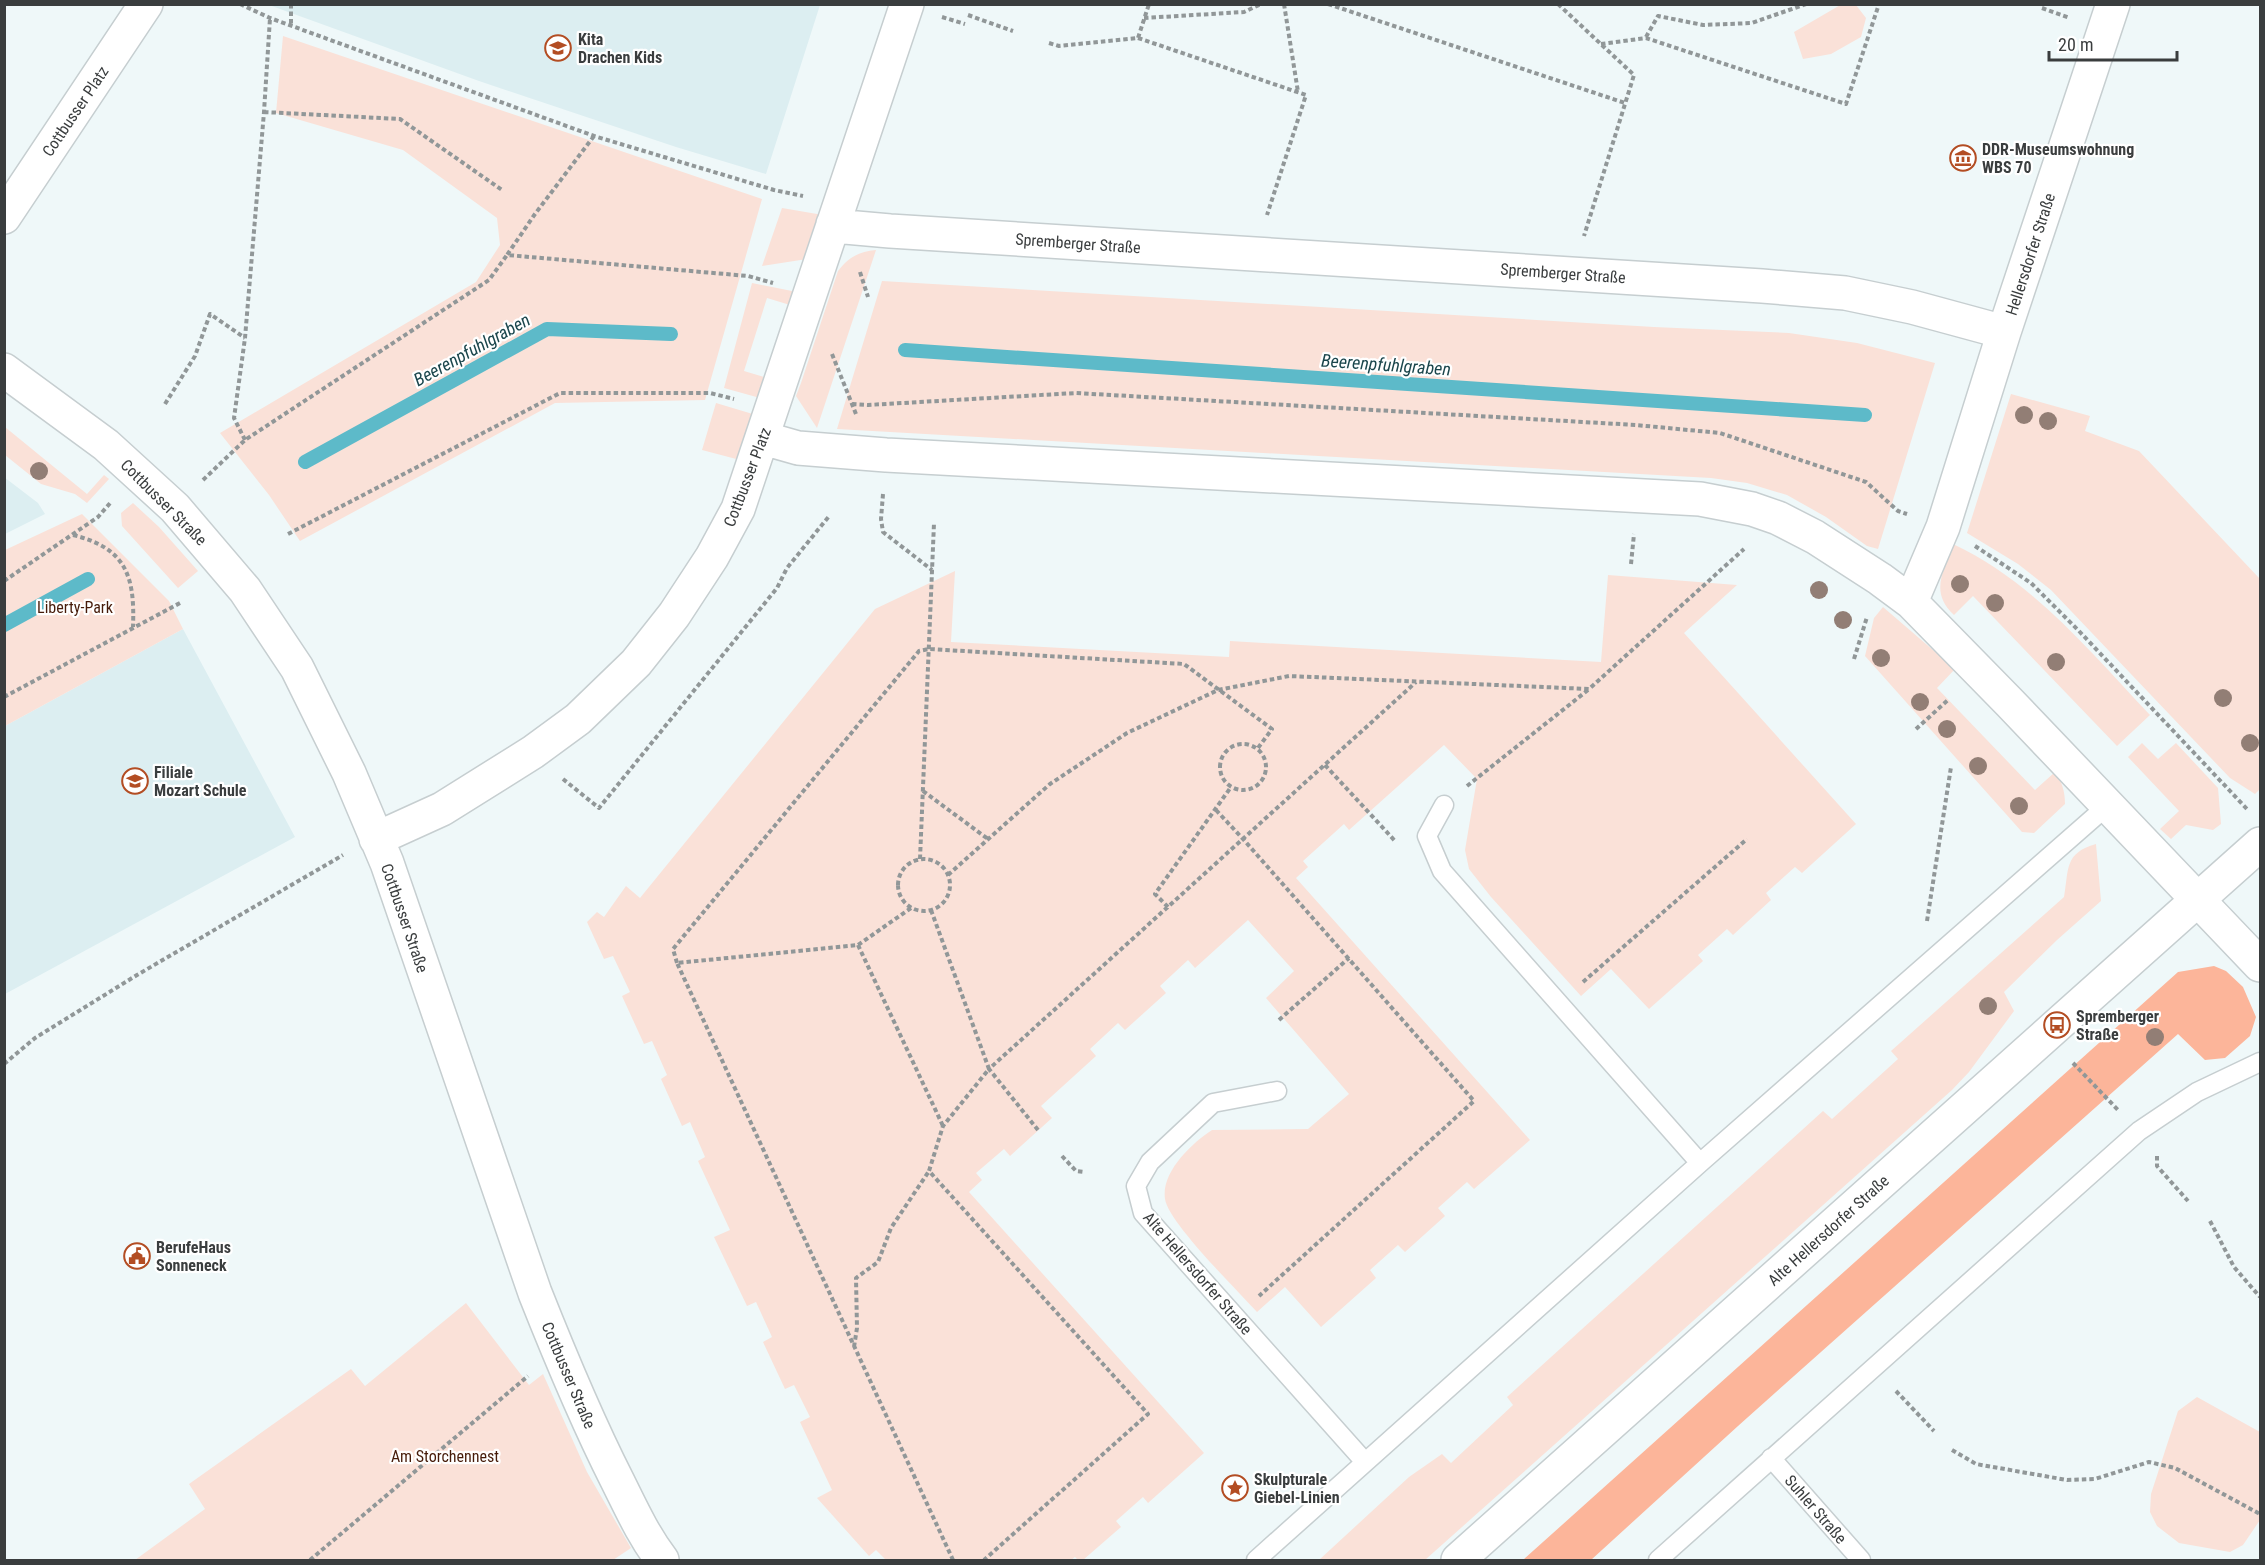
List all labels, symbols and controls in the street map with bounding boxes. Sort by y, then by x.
scale bar [2049,24,2176,62]
place label: Kita Drachen Kids [578,30,662,67]
school or university icon: Kita Drachen Kids [543,33,573,63]
text: 20 m [2058,34,2093,55]
street label: Cottbusser Platz [38,63,113,160]
place label: DDR-Museumswohnung WBS 70 [1982,140,2134,177]
museum icon: DDR-Museumswohnung WBS 70 [1948,143,1978,173]
street label: Hellersdorfer Straße [2002,191,2059,318]
street label: Spremberger Straße [1015,230,1141,257]
street label: Spremberger Straße [1500,260,1626,287]
water label: Beerenpfuhlgraben [410,309,534,390]
water label: Beerenpfuhlgraben [1321,349,1452,380]
street label: Cottbusser Platz [720,425,775,530]
street label: Cottbusser Straße [117,455,211,549]
park label: Liberty-Park [37,598,114,617]
place label: Filiale Mozart Schule [154,763,247,800]
school or university icon: Filiale Mozart Schule [120,766,150,796]
street label: Cottbusser Straße [377,861,432,975]
place label: Spremberger Straße [2076,1007,2159,1044]
bus stop icon: Spremberger Straße [2042,1010,2072,1040]
street label: Alte Hellersdorfer Straße [1764,1171,1893,1290]
street label: Alte Hellersdorfer Straße [1139,1208,1256,1339]
place label: BerufeHaus Sonneneck [156,1238,231,1275]
public building icon: BerufeHaus Sonneneck [122,1241,152,1271]
street label: Cottbusser Straße [538,1319,600,1431]
park label: Am Storchennest [391,1447,499,1466]
place label: Skulpturale Giebel-Linien [1254,1470,1340,1507]
street label: Suhler Straße [1781,1471,1851,1547]
place icon: Skulpturale Giebel-Linien [1220,1473,1250,1503]

